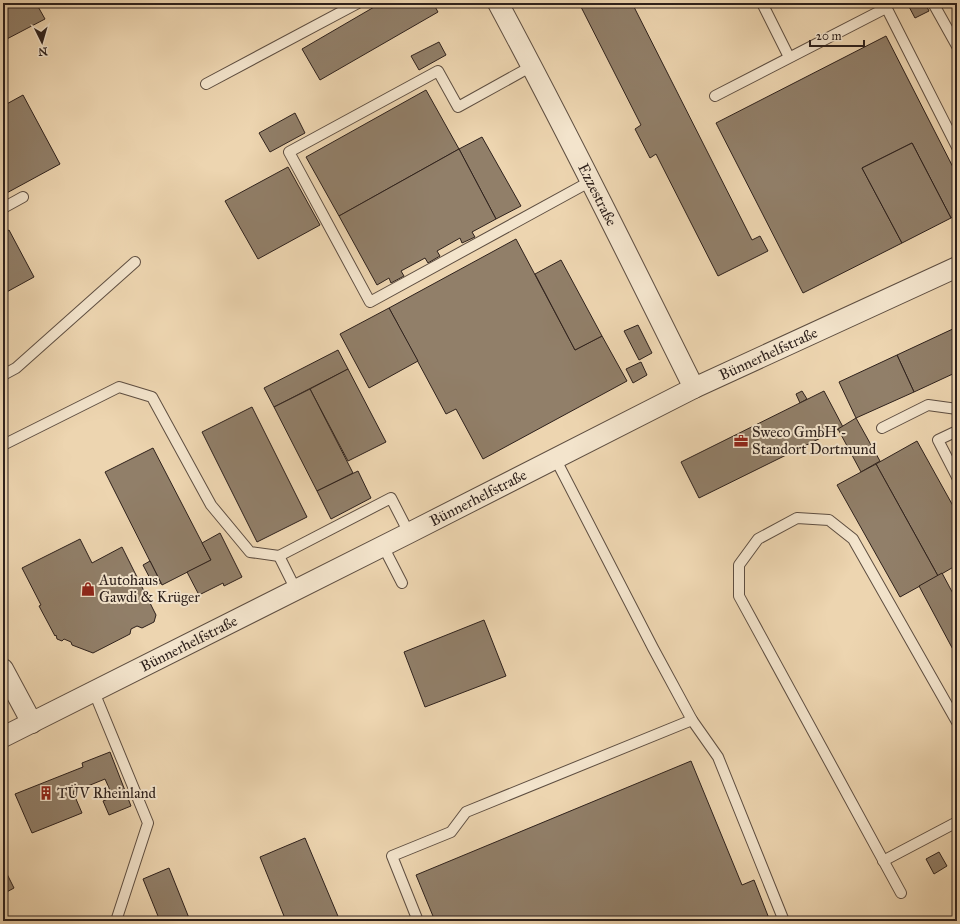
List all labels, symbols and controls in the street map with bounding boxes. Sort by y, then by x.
north arrow [22,22,62,62]
scale bar [810,22,864,48]
text: 20 m [816,29,842,43]
text: N [37,45,48,58]
street label: Ezzestraße [574,160,621,229]
street label: Bünnerhelfstraße [716,323,820,384]
place label: Sweco GmbH - Standort Dortmund [752,423,877,458]
office icon: Sweco GmbH - Standort Dortmund [733,433,749,449]
street label: Bünnerhelfstraße [427,466,530,530]
place label: Autohaus Gawdi & Krüger [98,571,200,606]
shop icon: Autohaus Gawdi & Krüger [80,581,96,597]
street label: Bünnerhelfstraße [137,612,240,676]
place label: TÜV Rheinland [57,783,157,802]
building icon: TÜV Rheinland [38,785,54,801]

